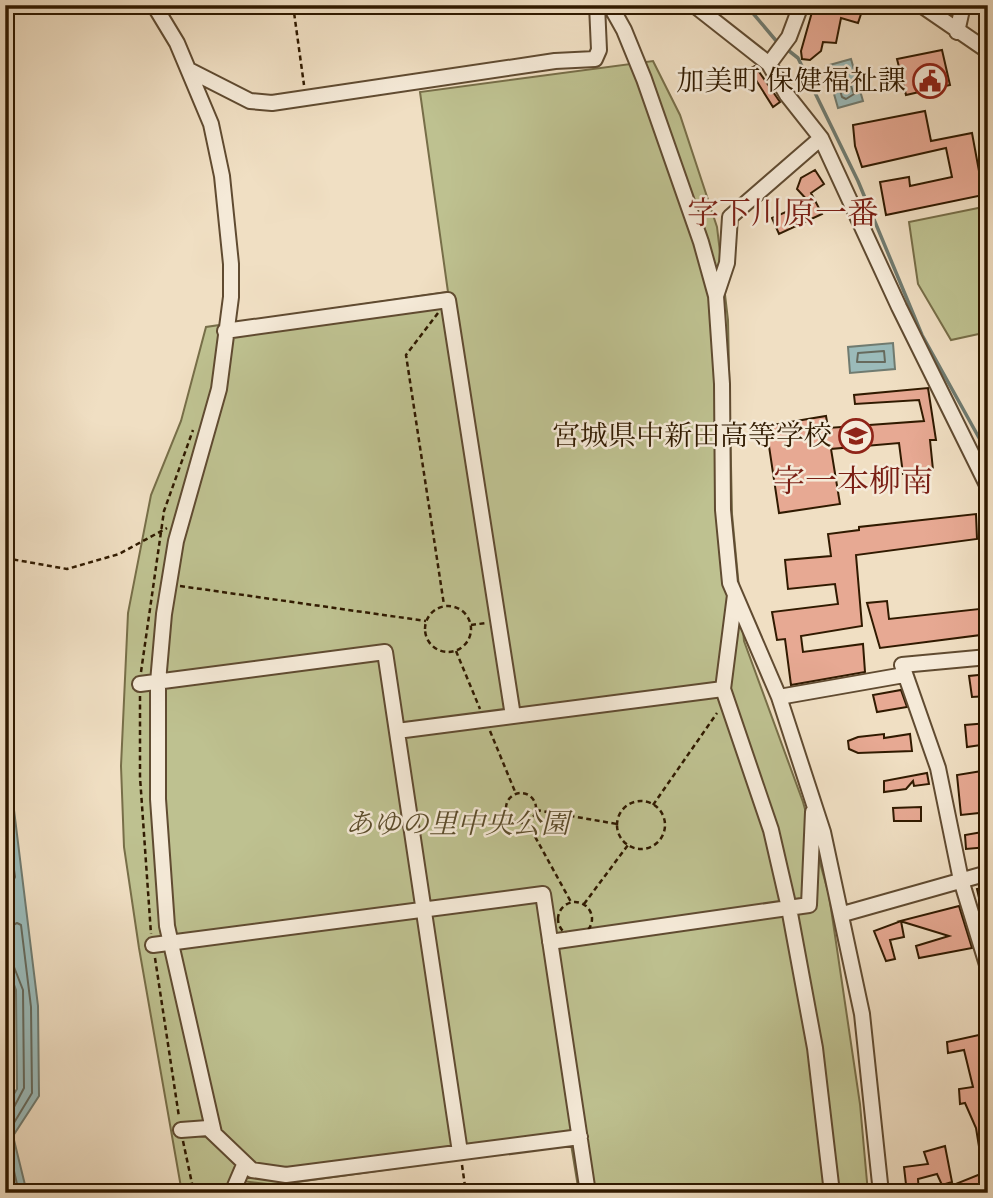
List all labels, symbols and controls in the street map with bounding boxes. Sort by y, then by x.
place label: 加美町 保健福祉課 [676,62,906,100]
public building icon: 加美町 保健福祉課 [911,62,949,100]
district label: 字下川原一番 [687,191,879,235]
place label: 宮城県中新田高等学校 [552,417,832,455]
school or university icon: 宮城県中新田高等学校 [837,417,875,455]
district label: 字一本柳南 [773,459,933,503]
park label: あゆの里中央公園 [345,805,573,843]

